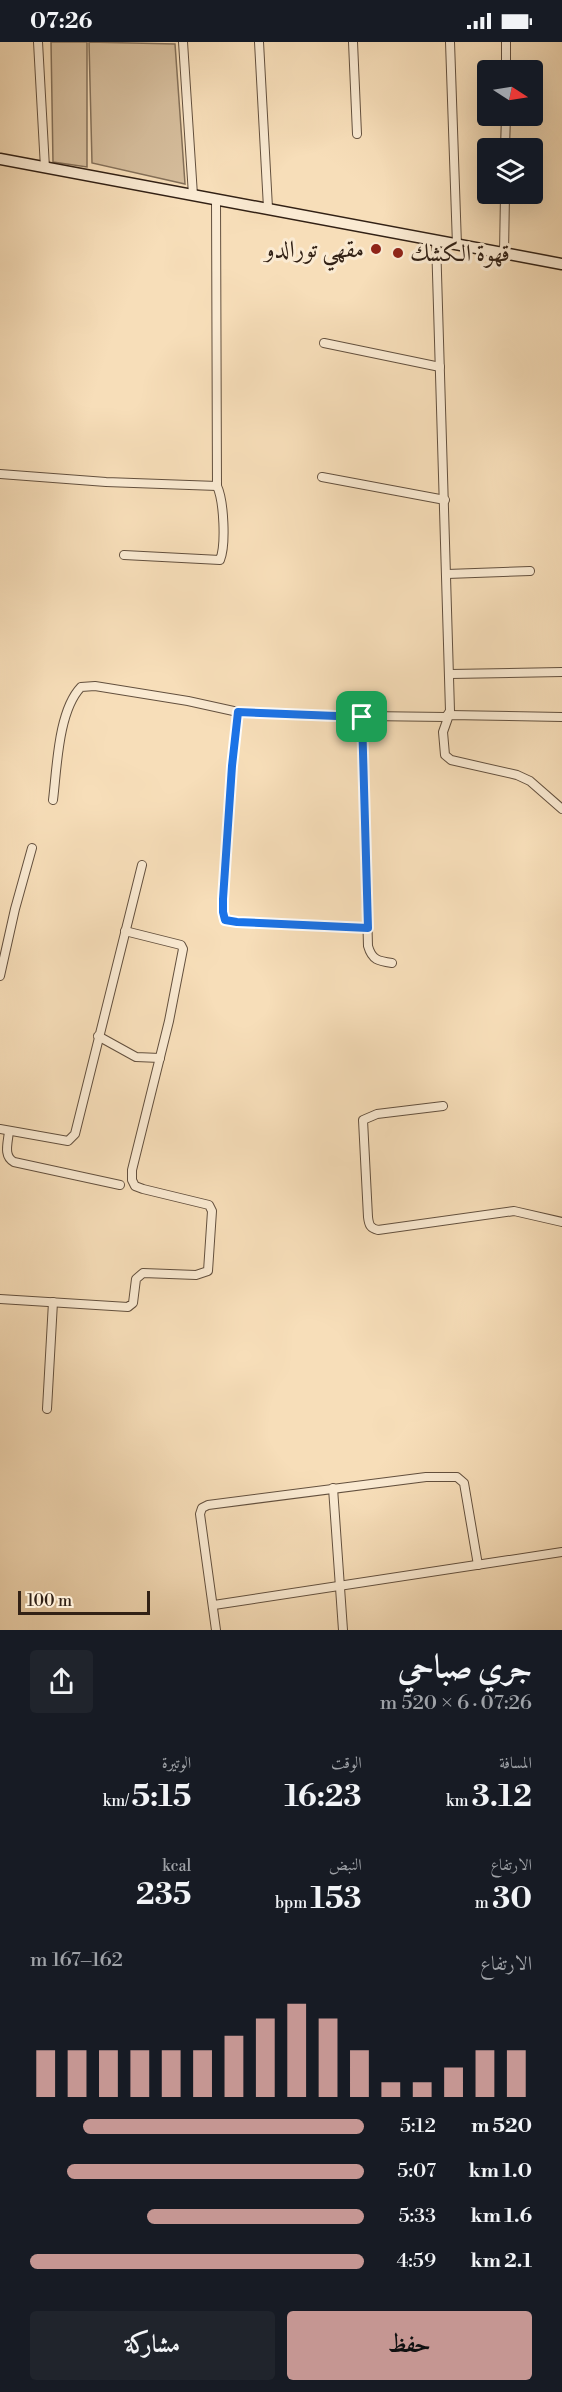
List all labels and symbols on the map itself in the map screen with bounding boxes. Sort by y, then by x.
north arrow [477,60,543,126]
place label: مقهي تورالدو [262,235,364,272]
place label: قهوة الكشك [410,239,510,269]
marker: مقهي تورالدو [369,242,383,256]
marker: قهوة الكشك [391,246,405,260]
pin [336,691,387,742]
scale bar [18,1588,150,1616]

